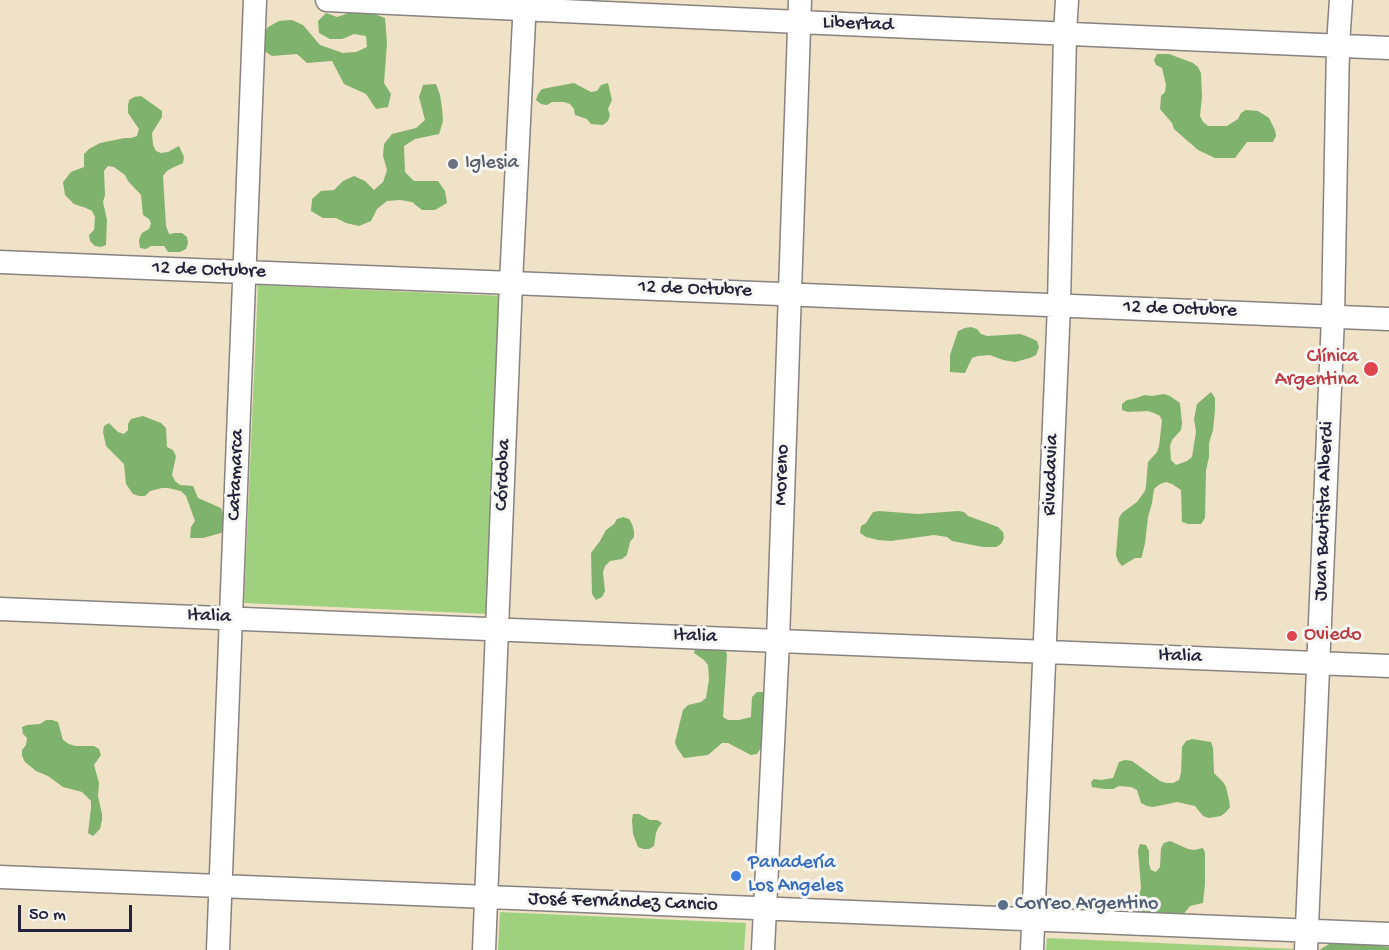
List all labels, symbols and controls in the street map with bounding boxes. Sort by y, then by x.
street label: Libertad [822,12,894,38]
place label: Iglesia [465,152,519,176]
marker: Iglesia [446,157,460,171]
street label: 12 de Octubre [152,257,266,285]
street label: 12 de Octubre [638,276,752,304]
street label: 12 de Octubre [1123,296,1237,324]
place label: Clínica Argentina [1275,346,1358,393]
marker: Clínica Argentina [1362,360,1380,378]
street label: Juan Bautista Alberdi [1310,421,1340,601]
street label: Catamarca [223,429,251,521]
street label: Rivadavia [1039,434,1065,516]
street label: Córdoba [491,439,517,511]
street label: Moreno [770,444,796,506]
street label: Italia [187,604,231,630]
street label: Italia [673,624,717,650]
place label: Oviedo [1304,624,1362,648]
marker: Oviedo [1285,629,1299,643]
street label: Italia [1158,644,1202,670]
place label: Panadería Los Angeles [748,852,843,899]
marker: Panadería Los Angeles [729,869,743,883]
street label: José Fernández Cancio [528,888,718,918]
scale bar [21,893,135,931]
place label: Correo Argentino [1015,893,1158,917]
marker: Correo Argentino [996,898,1010,912]
text: 50 m [29,905,66,926]

